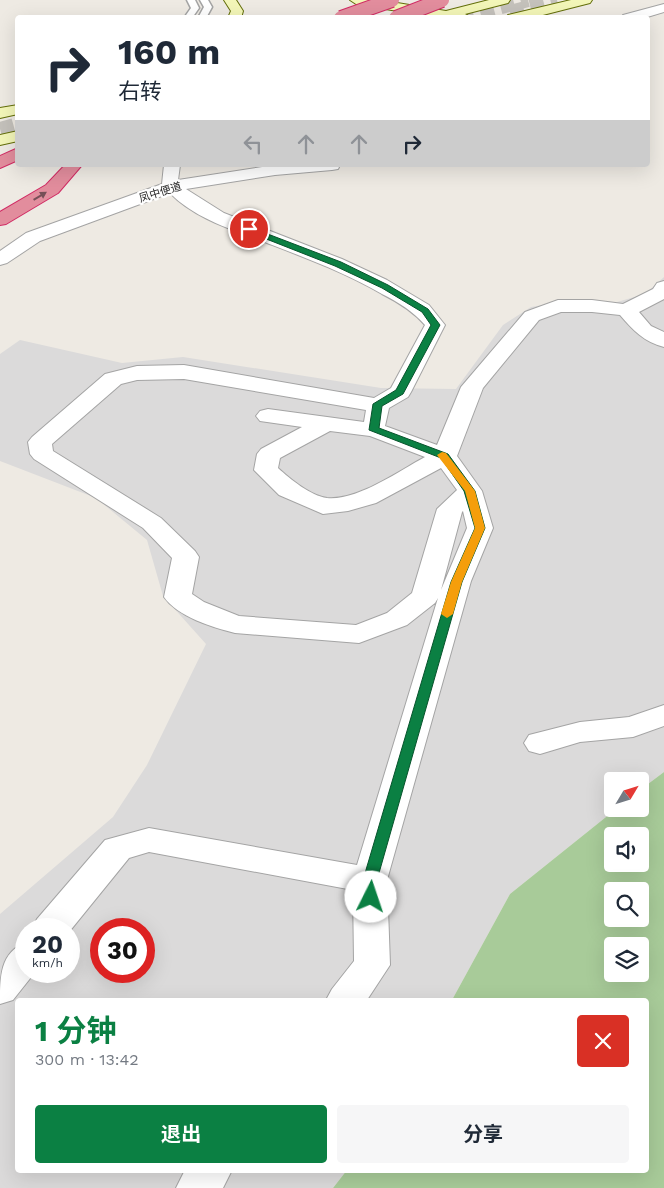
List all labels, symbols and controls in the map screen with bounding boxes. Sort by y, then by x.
text: 160 m [118,31,220,73]
icon: right [35,35,100,100]
text: 右转 [118,79,162,104]
icon: left [239,130,267,158]
icon: ahead [292,130,320,158]
icon: ahead [345,130,373,158]
icon: right [398,130,426,158]
street label: 凤中便道 [137,180,183,205]
one-way arrow [33,192,46,201]
pin [228,208,270,250]
icon: arrive [235,215,263,243]
north arrow [604,772,649,818]
map controls [604,772,649,982]
button: sound [604,827,649,872]
position arrow [344,870,396,922]
button: search [604,882,649,927]
speed limit sign: 30 [90,918,155,983]
text: 20 [32,930,63,959]
button: layers [604,937,649,982]
text: km/h [32,956,63,970]
text: 1 分钟 [35,1013,117,1048]
button: close [577,1015,629,1067]
text: 300 m · 13:42 [35,1050,139,1069]
button: 退出 [35,1105,327,1163]
button: 分享 [337,1105,629,1163]

